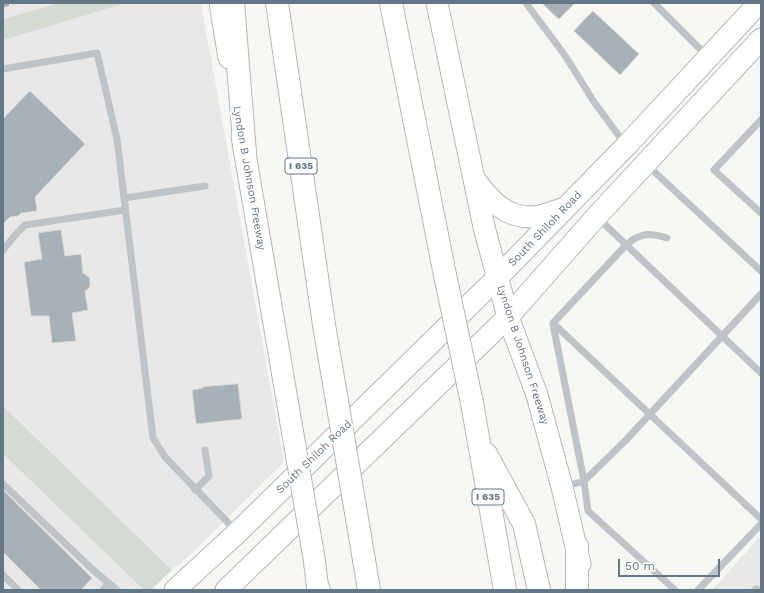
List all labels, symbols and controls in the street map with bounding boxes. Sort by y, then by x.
street label: Lyndon B Johnson Freeway [230,105,268,251]
road number: I 635 [285,158,317,174]
street label: South Shiloh Road [506,189,584,269]
street label: Lyndon B Johnson Freeway [494,283,552,427]
street label: South Shiloh Road [274,418,354,496]
road number: I 635 [472,489,504,505]
scale bar [620,551,722,577]
text: 50 m [625,559,655,573]

